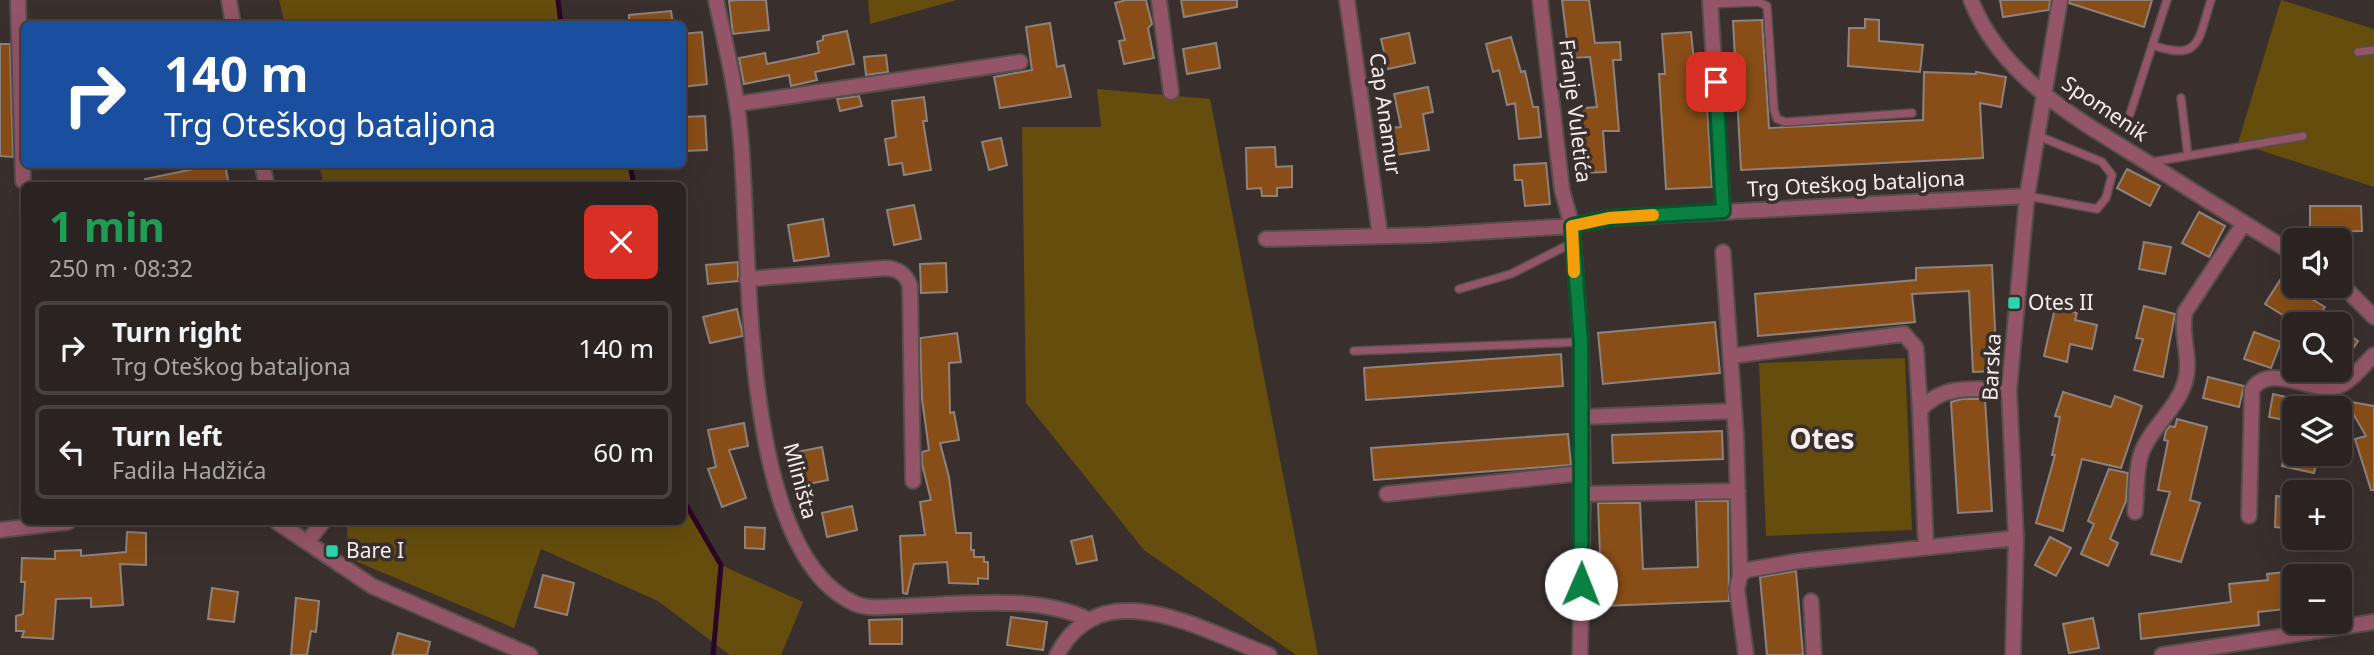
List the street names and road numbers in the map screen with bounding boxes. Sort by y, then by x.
street label: Franje Vuletića [1553,38,1599,184]
street label: Cap Anamur [1364,51,1408,177]
street label: Spomenik [2057,69,2155,148]
street label: Trg Oteškog bataljona [1746,163,1966,203]
street label: Barska [1975,333,2007,401]
street label: Mliništa [777,440,825,522]

